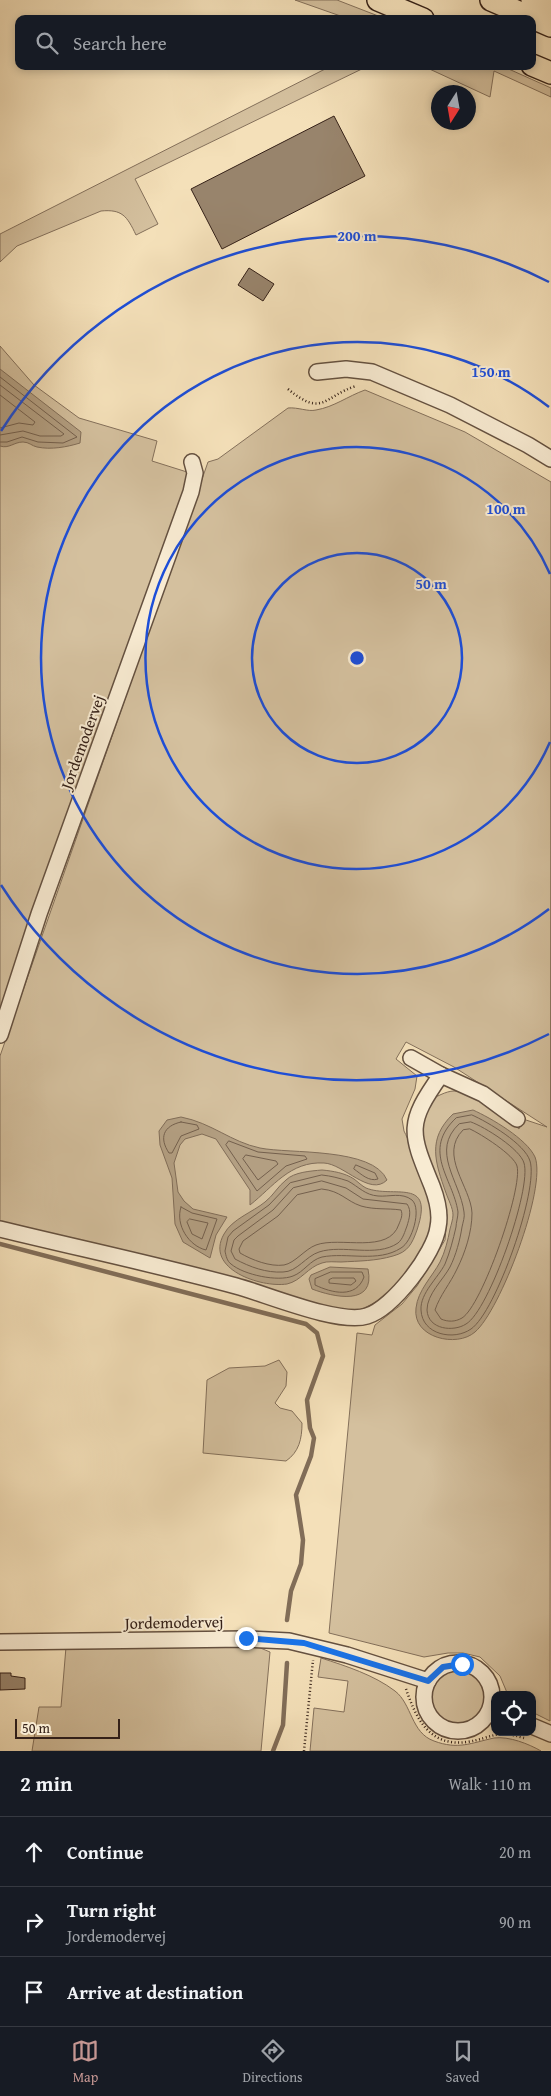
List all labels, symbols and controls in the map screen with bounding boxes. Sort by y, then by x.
search box [15,15,536,70]
icon: search [33,29,61,57]
text: Search here [73,29,167,57]
north arrow [431,85,476,130]
text: 200 m [337,225,377,246]
text: 150 m [471,361,511,382]
text: 100 m [486,498,526,519]
text: 50 m [415,573,447,594]
centre of rings [348,649,366,667]
street label: Jordemodervej [53,691,110,794]
street label: Jordemodervej [122,1609,224,1635]
route end [235,1627,258,1650]
route start [451,1653,474,1676]
map controls [491,1691,536,1736]
button: locate [491,1691,536,1736]
scale bar [15,1716,120,1739]
text: 50 m [22,1718,50,1738]
text: 2 min [20,1768,72,1799]
text: Walk · 110 m [448,1772,531,1796]
icon: ahead [20,1838,48,1866]
text: Continue [67,1838,144,1866]
text: 20 m [499,1840,531,1864]
text: Turn right [67,1896,156,1924]
icon: right [20,1908,48,1936]
text: 90 m [499,1910,531,1934]
text: Jordemodervej [67,1924,166,1948]
icon: arrive [20,1978,48,2006]
text: Arrive at destination [67,1978,243,2006]
tab: Map [71,2037,99,2087]
tab: Directions [242,2037,303,2087]
tab: Saved [446,2037,480,2087]

